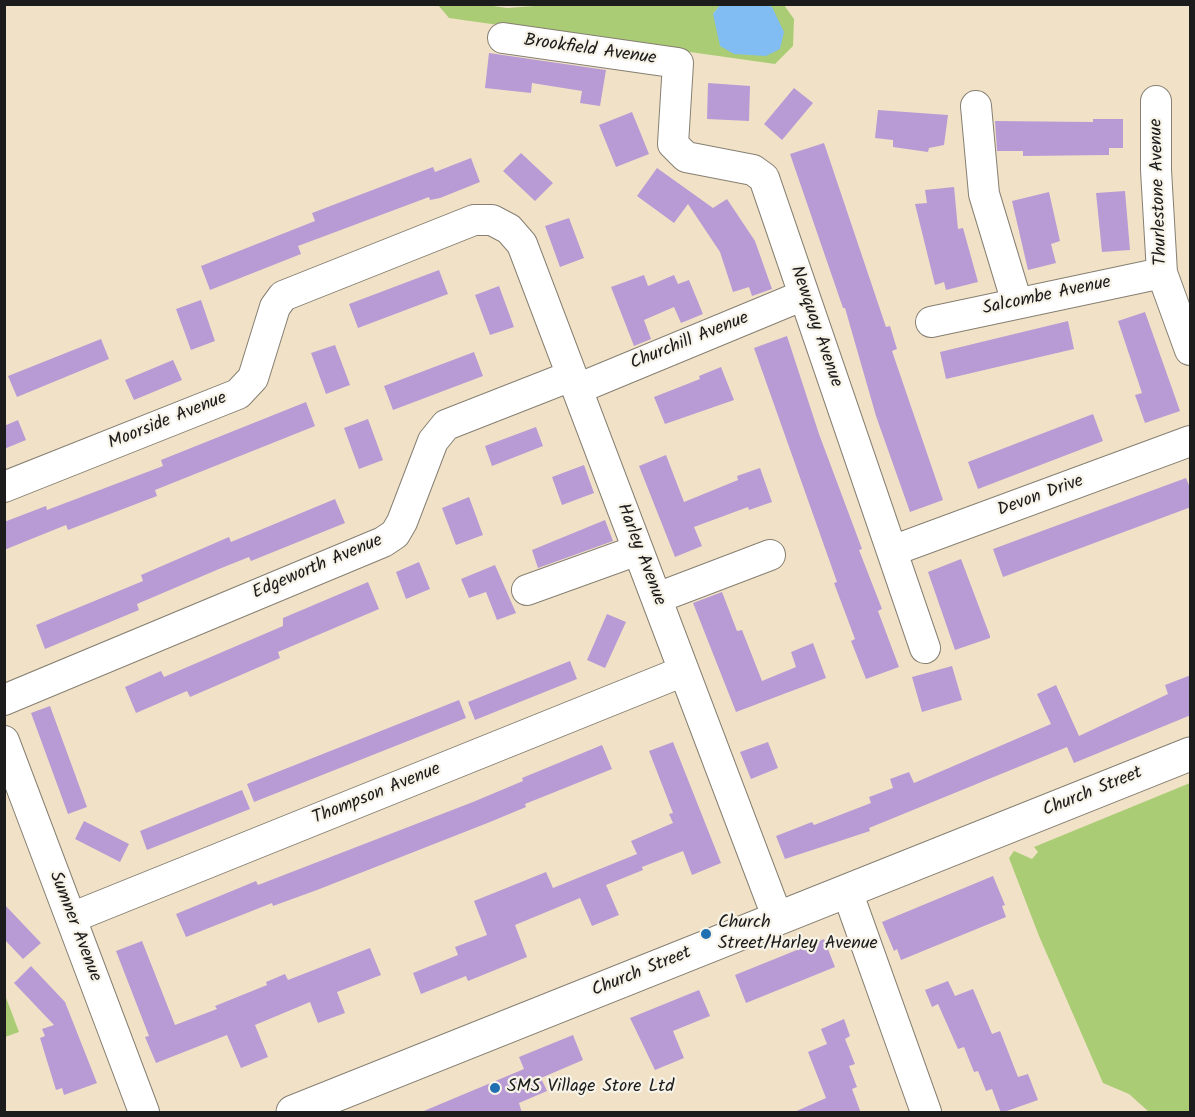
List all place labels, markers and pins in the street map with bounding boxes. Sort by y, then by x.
place label: Church Street/Harley Avenue [718,913,878,956]
marker: Church Street/Harley Avenue [699,927,713,941]
place label: SMS Village Store Ltd [507,1077,674,1099]
marker: SMS Village Store Ltd [488,1081,502,1095]

